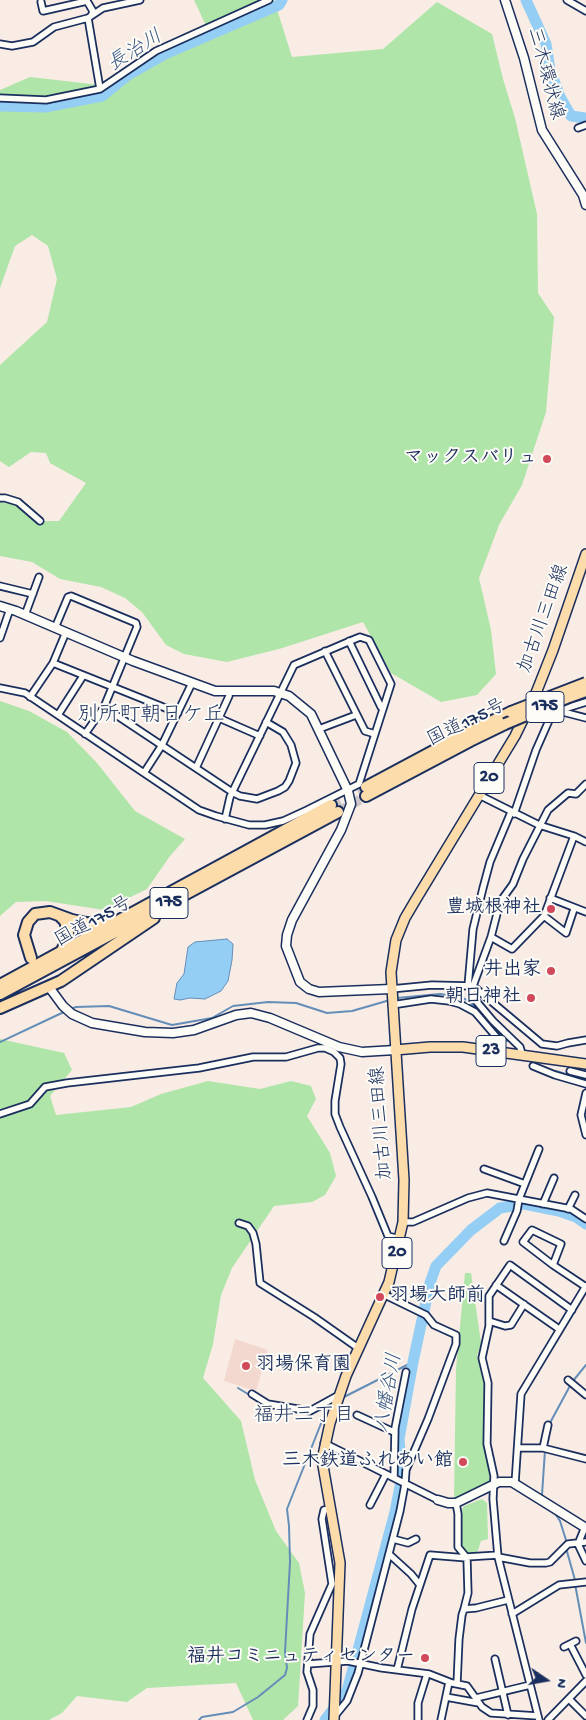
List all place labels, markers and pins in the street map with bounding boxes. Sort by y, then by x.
place label: マックスバリュ [404,448,537,470]
marker: マックスバリュ [541,453,553,465]
place label: 豊城根神社 [446,898,541,920]
marker: 豊城根神社 [545,903,557,915]
place label: 井出家 [484,960,541,982]
marker: 井出家 [545,965,557,977]
place label: 朝日神社 [445,987,521,1009]
marker: 朝日神社 [525,992,537,1004]
place label: 羽場大師前 [390,1286,485,1308]
marker: 羽場大師前 [374,1291,386,1303]
place label: 羽場保育園 [256,1355,351,1377]
marker: 羽場保育園 [240,1360,252,1372]
place label: 三木鉄道ふれあい館 [282,1451,453,1473]
marker: 三木鉄道ふれあい館 [457,1456,469,1468]
place label: 福井コミニュティセンター [187,1647,415,1669]
marker: 福井コミニュティセンター [419,1652,431,1664]

